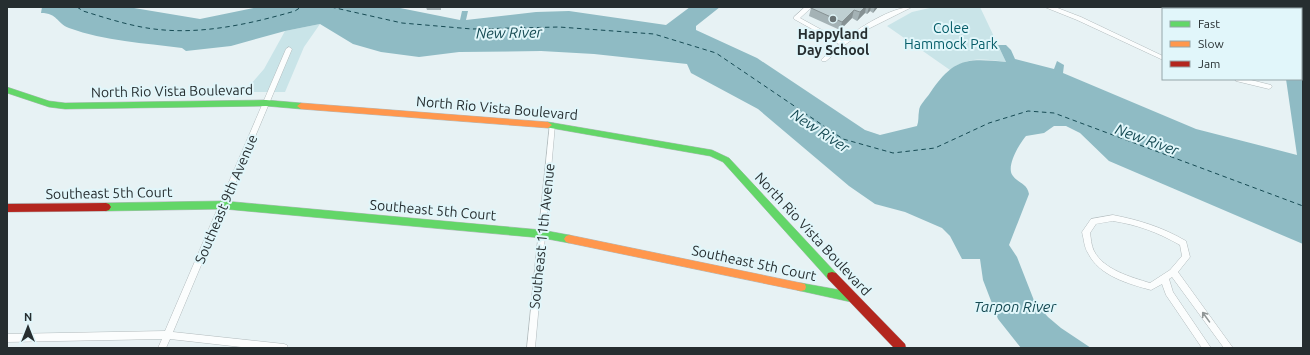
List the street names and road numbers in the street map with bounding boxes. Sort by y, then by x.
street label: North Rio Vista Boulevard [91,82,253,100]
street label: North Rio Vista Boulevard [415,93,579,123]
street label: Southeast 9th Avenue [192,132,260,266]
street label: Southeast 11th Avenue [526,162,558,310]
street label: North Rio Vista Boulevard [752,169,874,299]
street label: Southeast 5th Court [45,184,173,202]
street label: Southeast 5th Court [369,197,497,224]
street label: Southeast 5th Court [690,242,818,284]

